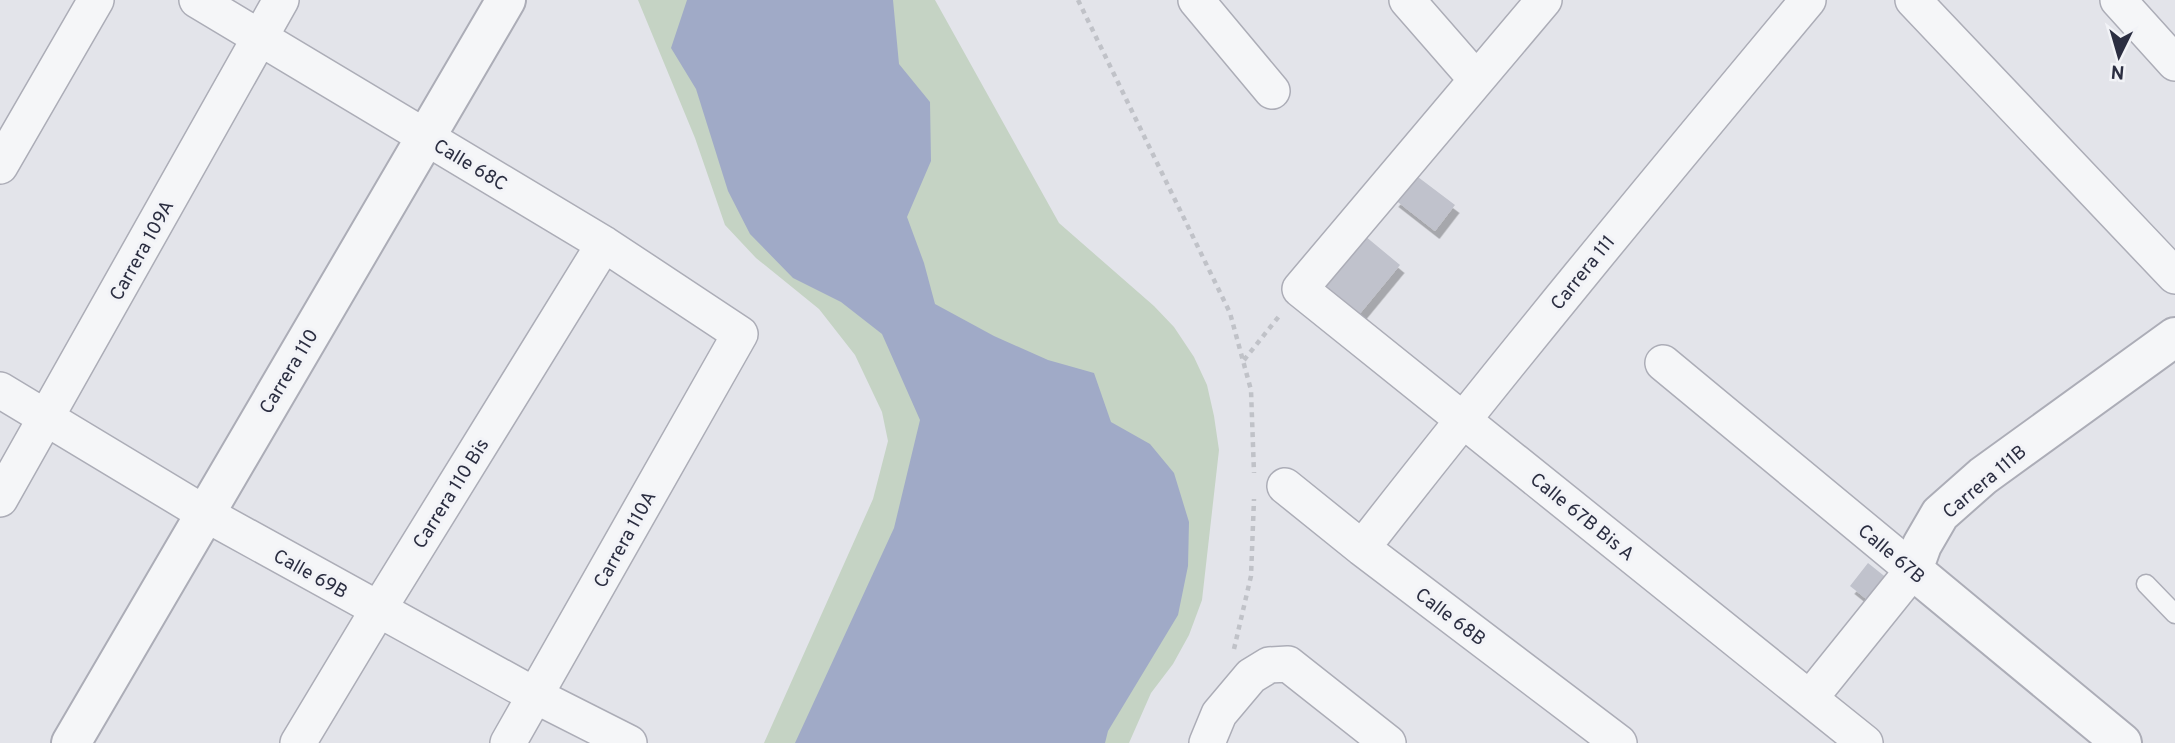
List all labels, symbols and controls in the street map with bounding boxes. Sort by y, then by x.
north arrow [2084,21,2154,91]
text: N [2110,58,2126,83]
street label: Calle 68C [429,134,511,197]
street label: Carrera 109A [105,196,180,306]
street label: Carrera 111 [1546,231,1621,316]
street label: Carrera 110 [255,325,324,419]
street label: Carrera 110 Bis [408,434,495,554]
street label: Carrera 111B [1938,440,2032,525]
street label: Calle 67B Bis A [1525,468,1639,567]
street label: Carrera 110A [589,487,662,593]
street label: Calle 67B [1852,520,1929,590]
street label: Calle 69B [269,545,351,605]
street label: Calle 68B [1410,583,1490,652]

